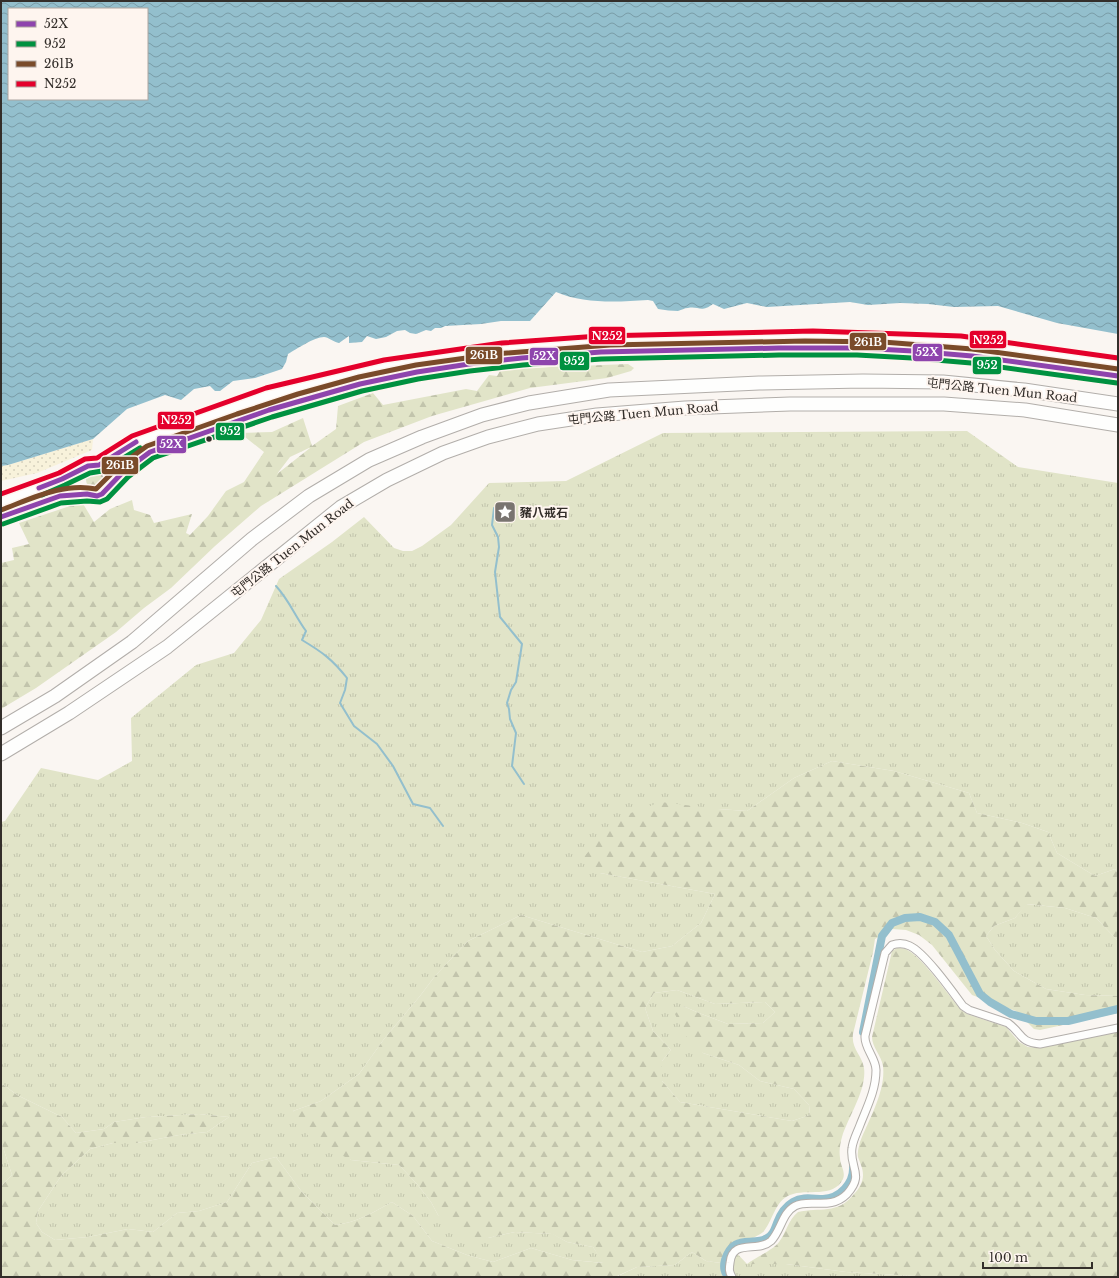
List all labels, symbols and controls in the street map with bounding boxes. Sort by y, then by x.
legend [8,8,148,100]
text: 52X [44,16,68,31]
text: 952 [44,36,66,51]
text: 261B [44,56,74,71]
text: N252 [44,76,76,91]
line badge: N252 [588,326,626,345]
text: N252 [591,329,623,343]
line badge: N252 [969,330,1007,349]
line badge: 261B [849,332,887,351]
text: N252 [972,333,1004,347]
text: 261B [854,335,882,349]
line badge: 52X [912,343,943,362]
text: 52X [915,345,939,359]
line badge: 261B [465,346,503,365]
line badge: 52X [529,347,559,366]
text: 261B [470,348,498,362]
text: 52X [532,349,556,363]
line badge: 952 [559,351,590,371]
text: 952 [563,354,585,368]
line badge: 952 [972,356,1002,375]
text: 952 [976,358,998,372]
street label: 屯門公路 Tuen Mun Road [926,375,1078,405]
street label: 屯門公路 Tuen Mun Road [567,399,719,427]
line badge: N252 [157,411,195,430]
text: N252 [160,413,192,427]
line badge: 952 [215,422,245,441]
text: 952 [219,424,241,438]
unlabelled marker [204,434,214,444]
line badge: 52X [156,435,187,454]
text: 52X [159,437,183,451]
line badge: 261B [101,456,139,475]
text: 261B [106,458,134,472]
street label: 屯門公路 Tuen Mun Road [228,495,356,601]
place icon: 豬八戒石 [492,499,518,525]
place label: 豬八戒石 [520,505,568,520]
scale bar [983,1244,1092,1270]
text: 100 m [989,1250,1028,1265]

